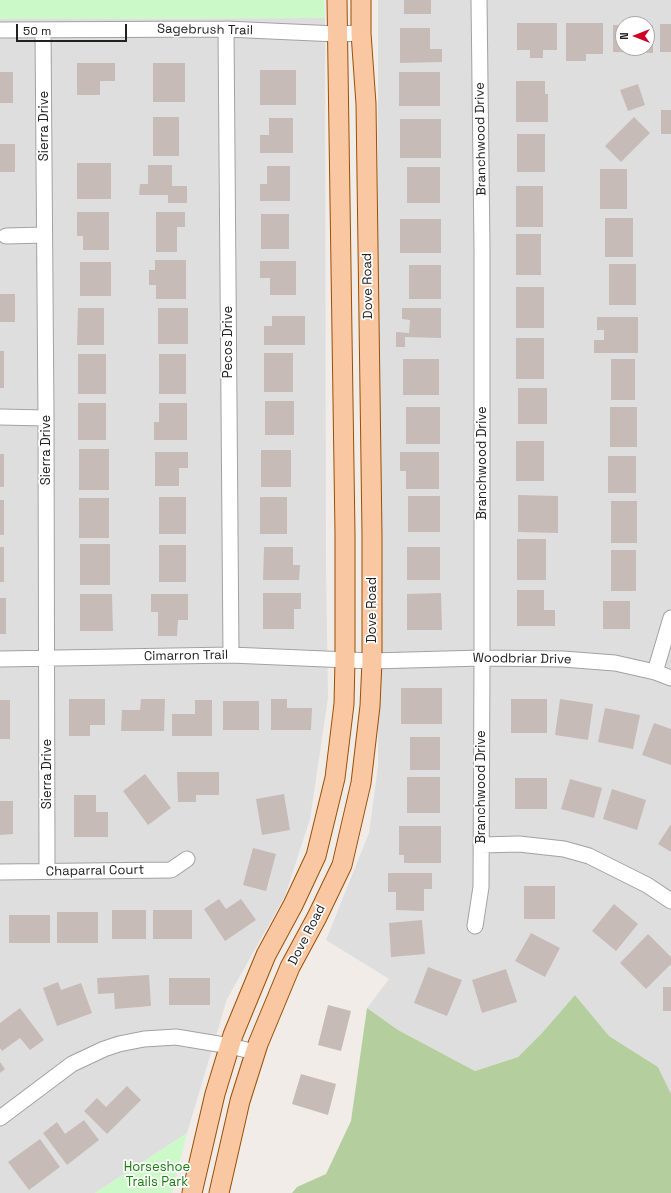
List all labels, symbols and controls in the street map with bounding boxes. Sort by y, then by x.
scale bar [18,16,129,42]
north arrow [615,16,655,56]
street label: Sagebrush Trail [157,21,253,39]
text: 50 m [23,23,51,39]
text: N [617,32,631,40]
street label: Branchwood Drive [472,82,490,196]
street label: Sierra Drive [36,91,52,161]
street label: Dove Road [360,253,376,319]
street label: Pecos Drive [220,306,236,378]
street label: Branchwood Drive [474,406,490,520]
street label: Sierra Drive [38,415,54,485]
street label: Dove Road [364,577,380,643]
street label: Cimarron Trail [144,647,228,665]
street label: Woodbriar Drive [472,650,572,668]
street label: Branchwood Drive [473,730,489,844]
street label: Sierra Drive [39,739,55,809]
street label: Chaparral Court [46,862,144,880]
street label: Dove Road [285,902,329,968]
park label: Horseshoe Trails Park [124,1159,190,1190]

